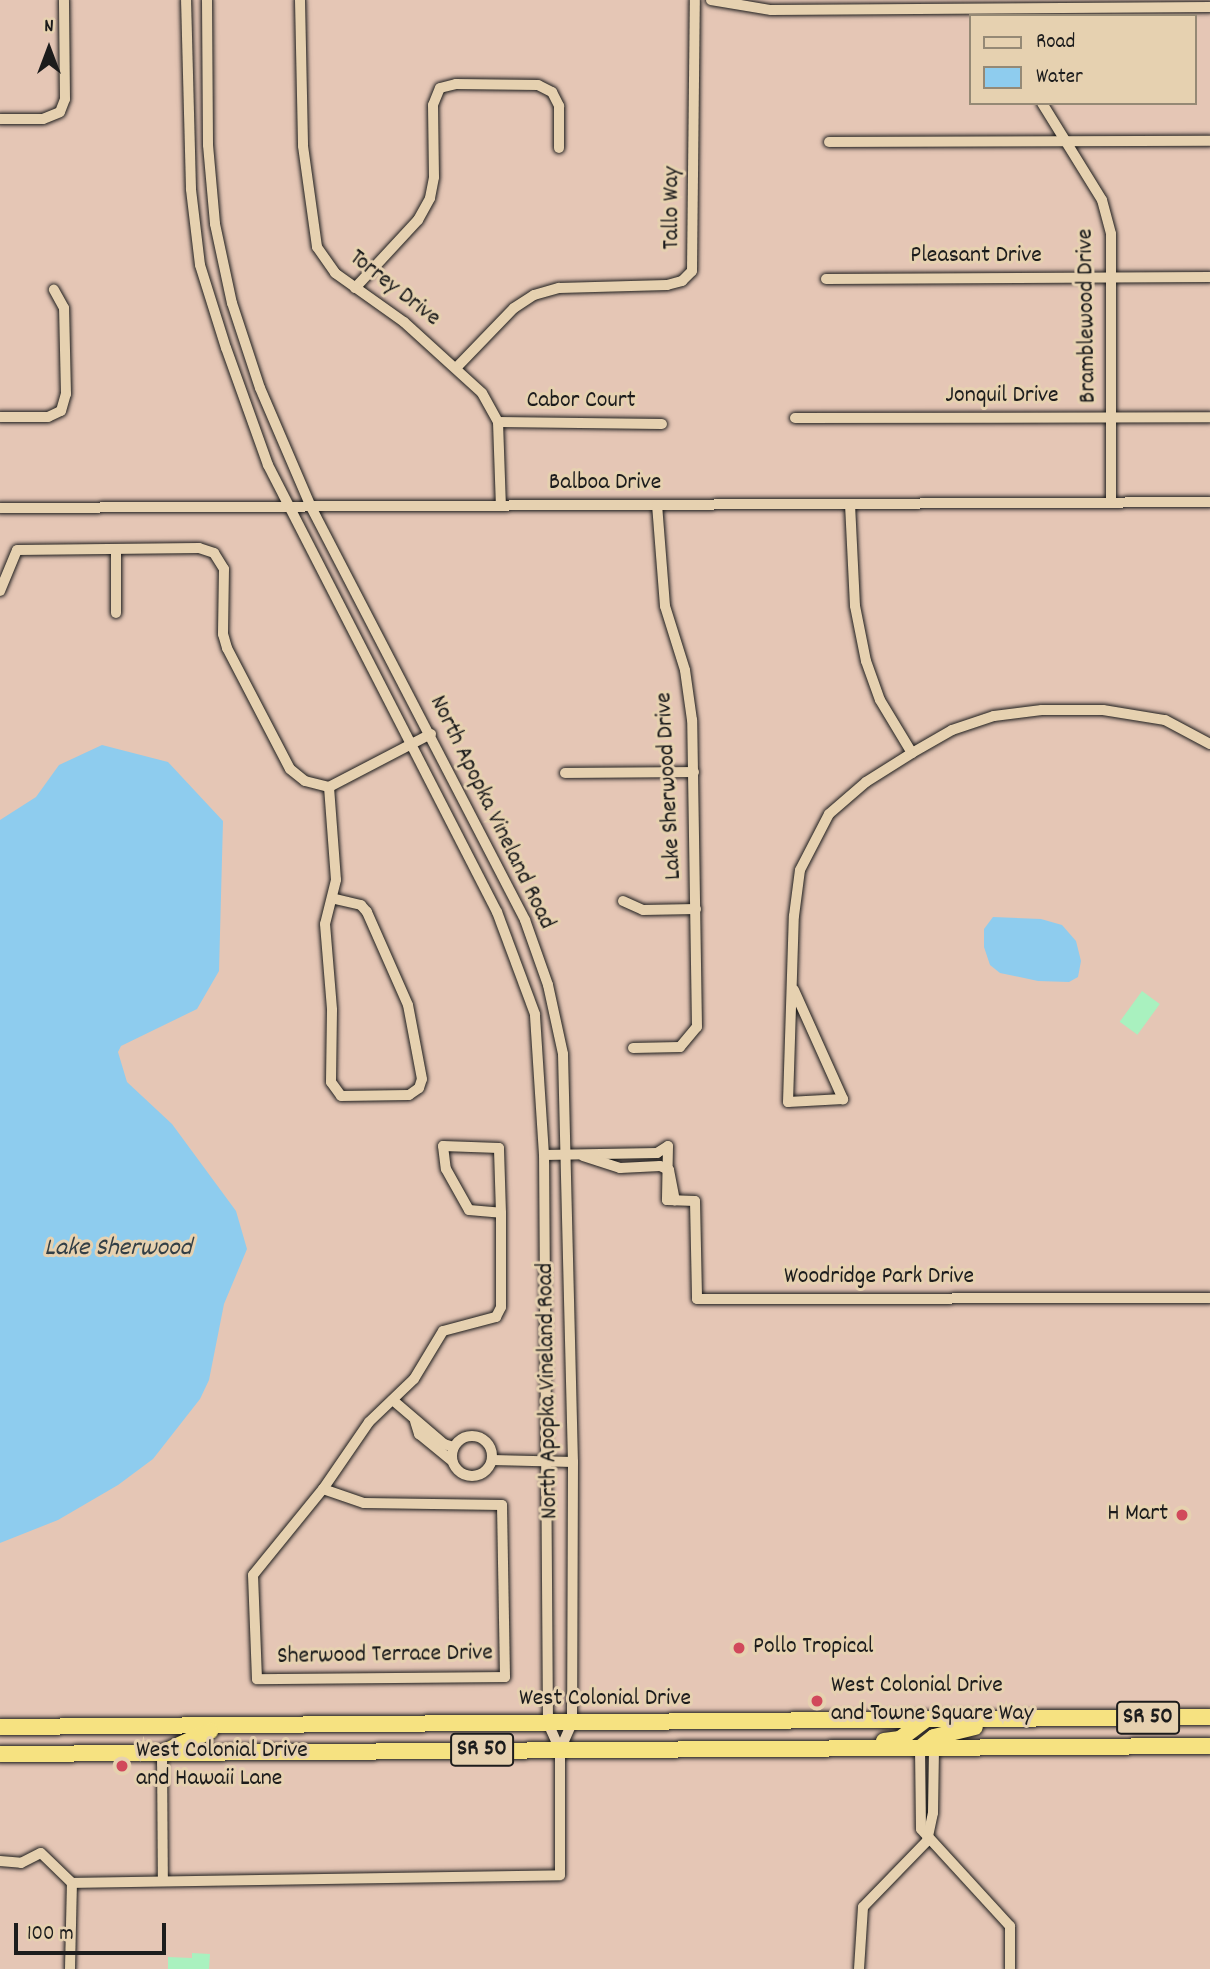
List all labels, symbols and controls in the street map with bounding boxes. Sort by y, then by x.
north arrow [14,14,84,84]
text: N [44,14,54,41]
legend [968,14,1196,105]
text: Road [1036,28,1075,58]
text: Water [1036,63,1083,93]
street label: Tallo Way [659,166,687,250]
street label: Bramblewood Drive [1072,229,1104,403]
street label: Pleasant Drive [910,243,1042,271]
street label: Torrey Drive [343,244,445,334]
street label: Jonquil Drive [945,383,1059,411]
street label: Cabor Court [526,388,636,416]
street label: Balboa Drive [549,470,661,498]
street label: North Apopka Vineland Road [422,691,560,935]
street label: Lake Sherwood Drive [651,691,689,881]
water label: Lake Sherwood [44,1233,192,1265]
street label: North Apopka Vineland Road [532,1262,566,1520]
street label: Woodridge Park Drive [784,1264,974,1292]
place label: H Mart [1107,1501,1168,1529]
marker: H Mart [1174,1507,1190,1523]
place label: Pollo Tropical [753,1634,873,1662]
street label: Sherwood Terrace Drive [277,1640,493,1672]
marker: Pollo Tropical [731,1640,747,1656]
place label: West Colonial Drive and Towne Square Way [831,1673,1033,1729]
street label: West Colonial Drive [519,1686,691,1714]
marker: West Colonial Drive and Towne Square Way [809,1693,825,1709]
road number: SR 50 [1115,1698,1181,1737]
road number: SR 50 [449,1730,515,1770]
place label: West Colonial Drive and Hawaii Lane [136,1738,308,1794]
marker: West Colonial Drive and Hawaii Lane [114,1758,130,1774]
scale bar [18,1910,170,1954]
text: 100 m [27,1920,74,1950]

